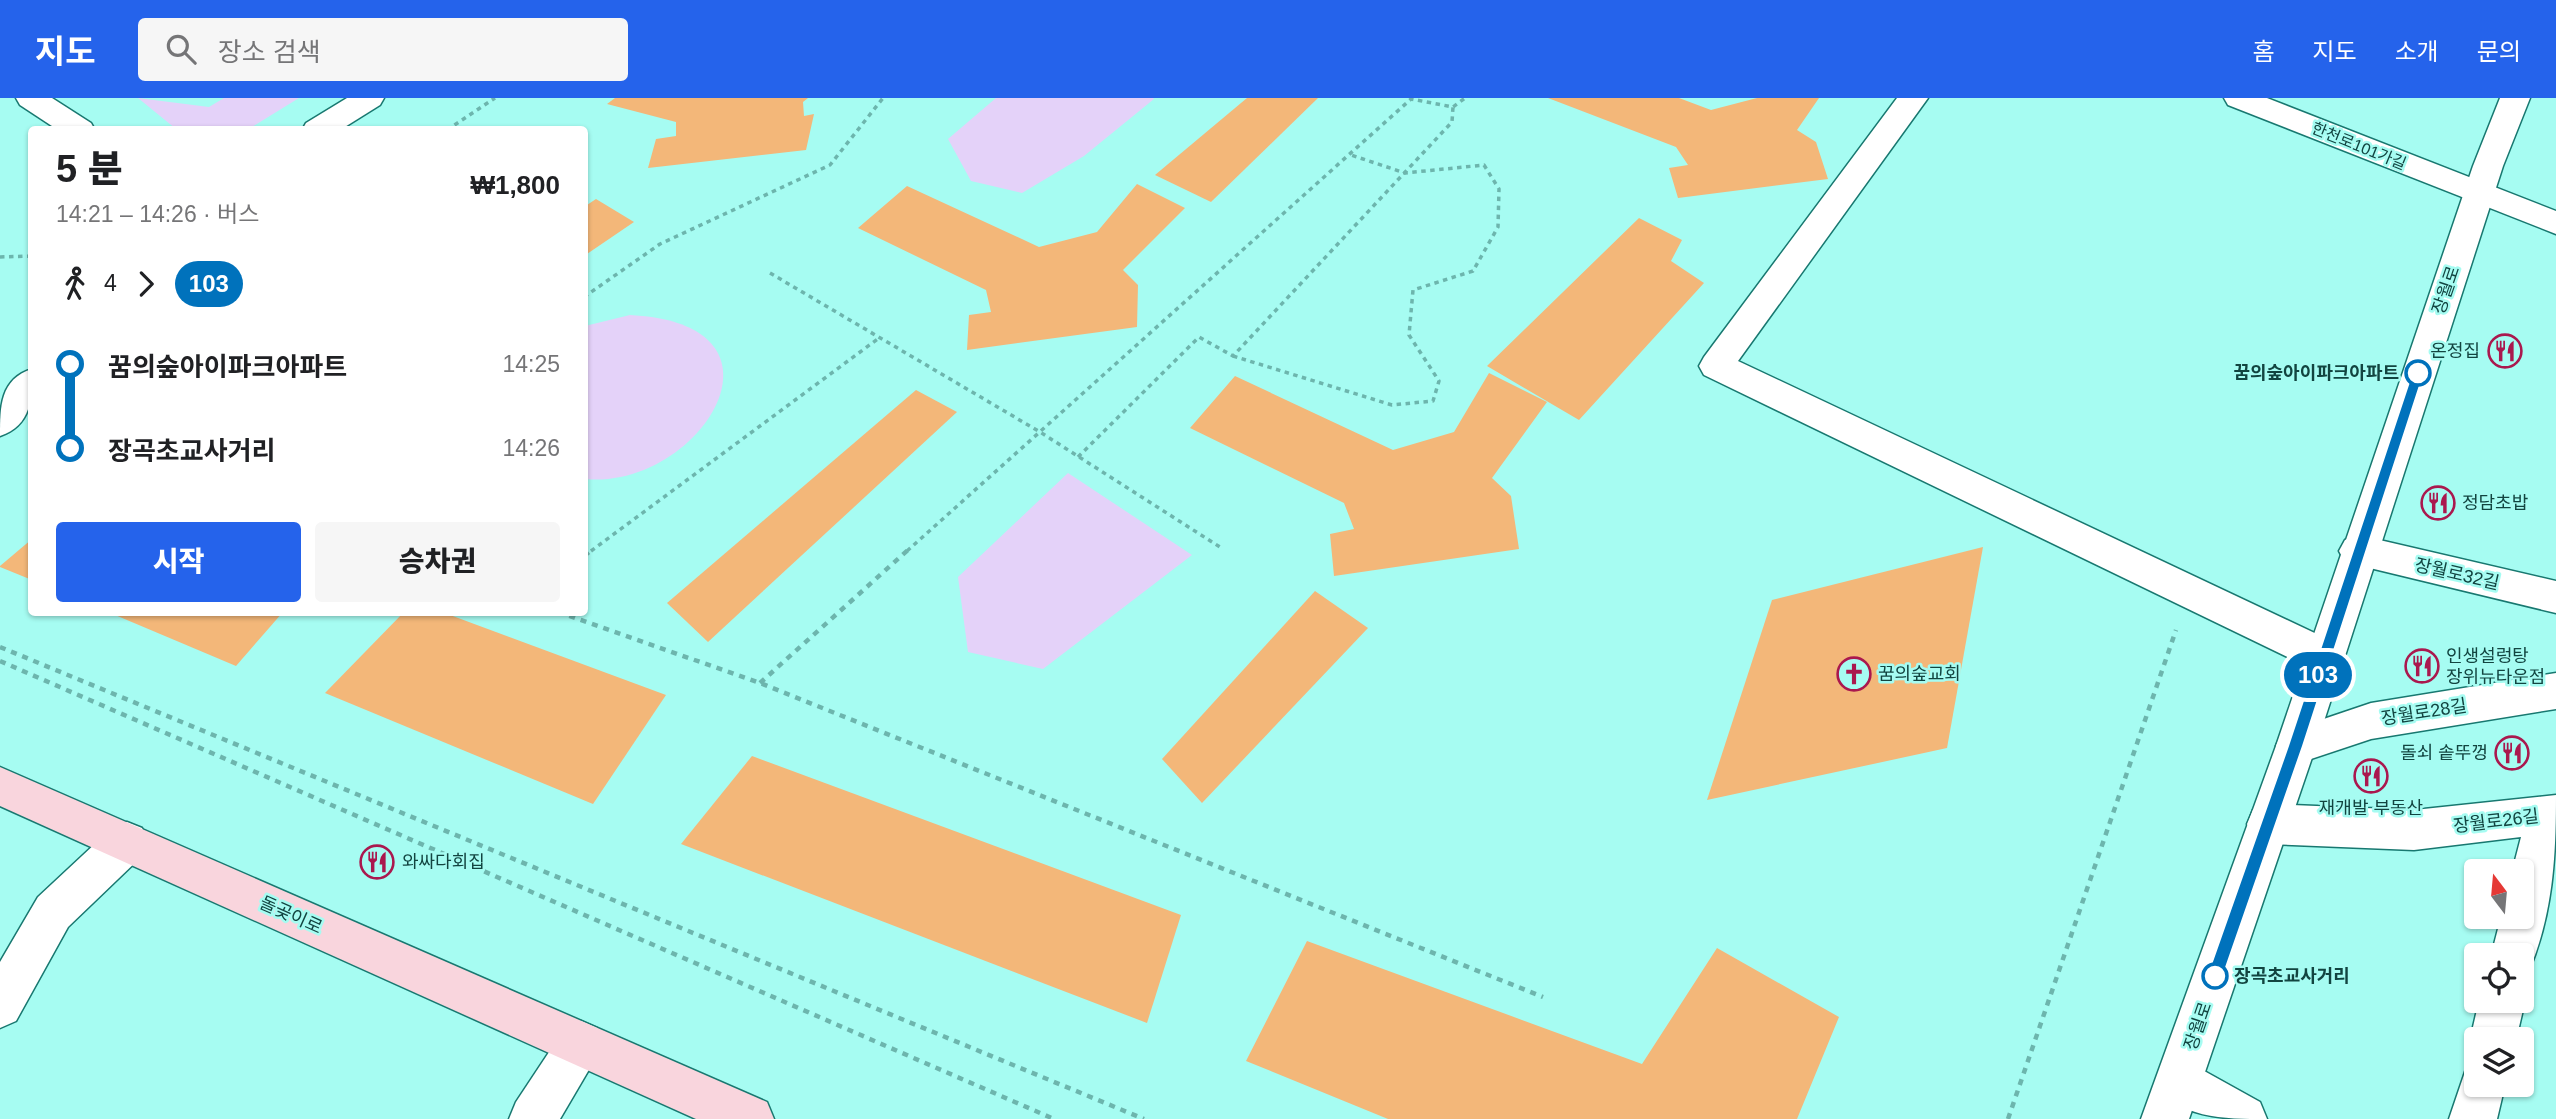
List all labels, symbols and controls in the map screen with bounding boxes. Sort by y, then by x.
search box [138,18,628,81]
icon: search [162,30,200,68]
text: 지도 [35,33,96,70]
text: 장소 검색 [218,37,321,67]
text: 홈 [2252,38,2274,65]
text: 지도 [2312,38,2357,65]
text: 소개 [2395,38,2439,65]
text: 문의 [2477,38,2521,65]
street label: 한천로101가길 [2309,119,2409,173]
text: 5 분 [56,148,123,190]
text: ₩1,800 [470,170,560,200]
text: 14:21 – 14:26 · 버스 [56,201,259,227]
street label: 장월로 [2428,263,2464,317]
icon: walk [56,265,94,303]
icon: forward [127,265,165,303]
text: 4 [104,270,117,296]
text: 103 [189,270,229,297]
restaurant icon: 온정집 [2486,332,2524,370]
place label: 온정집 [2430,341,2480,361]
text: 14:25 [502,351,560,377]
text: 꿈의숲아이파크아파트 [108,352,347,382]
marker: 꿈의숲아이파크아파트 [2405,360,2431,386]
place label: 꿈의숲아이파크아파트 [2233,363,2399,383]
text: 14:26 [502,435,560,461]
text: 장곡초교사거리 [108,436,275,466]
restaurant icon: 정담초밥 [2419,484,2457,522]
place label: 정담초밥 [2462,493,2528,513]
button: 시작 [56,522,301,602]
button: 승차권 [315,522,560,602]
street label: 장월로32길 [2413,555,2501,593]
place label: 인생설렁탕 장위뉴타운점 [2446,646,2545,687]
restaurant icon: 인생설렁탕 장위뉴타운점 [2403,647,2441,685]
line badge: 103 [2278,652,2358,698]
church icon: 꿈의숲교회 [1835,655,1873,693]
text: 103 [2298,661,2338,688]
place label: 꿈의숲교회 [1878,664,1961,684]
street label: 장월로28길 [2380,695,2468,729]
restaurant icon: 돌쇠 솥뚜껑 [2493,734,2531,772]
place label: 돌쇠 솥뚜껑 [2400,743,2488,763]
restaurant icon: 재개발 부동산 [2352,757,2390,795]
place label: 재개발 부동산 [2319,798,2423,818]
street label: 장월로26길 [2452,806,2540,836]
restaurant icon: 와싸다회집 [358,843,396,881]
place label: 와싸다회집 [402,852,485,872]
north arrow [2464,859,2534,929]
map controls [2464,859,2534,1097]
street label: 돌곶이로 [257,892,325,938]
button: locate [2464,943,2534,1013]
marker: 장곡초교사거리 [2202,963,2228,989]
place label: 장곡초교사거리 [2234,966,2350,986]
street label: 장월로 [2180,999,2216,1053]
button: layers [2464,1027,2534,1097]

